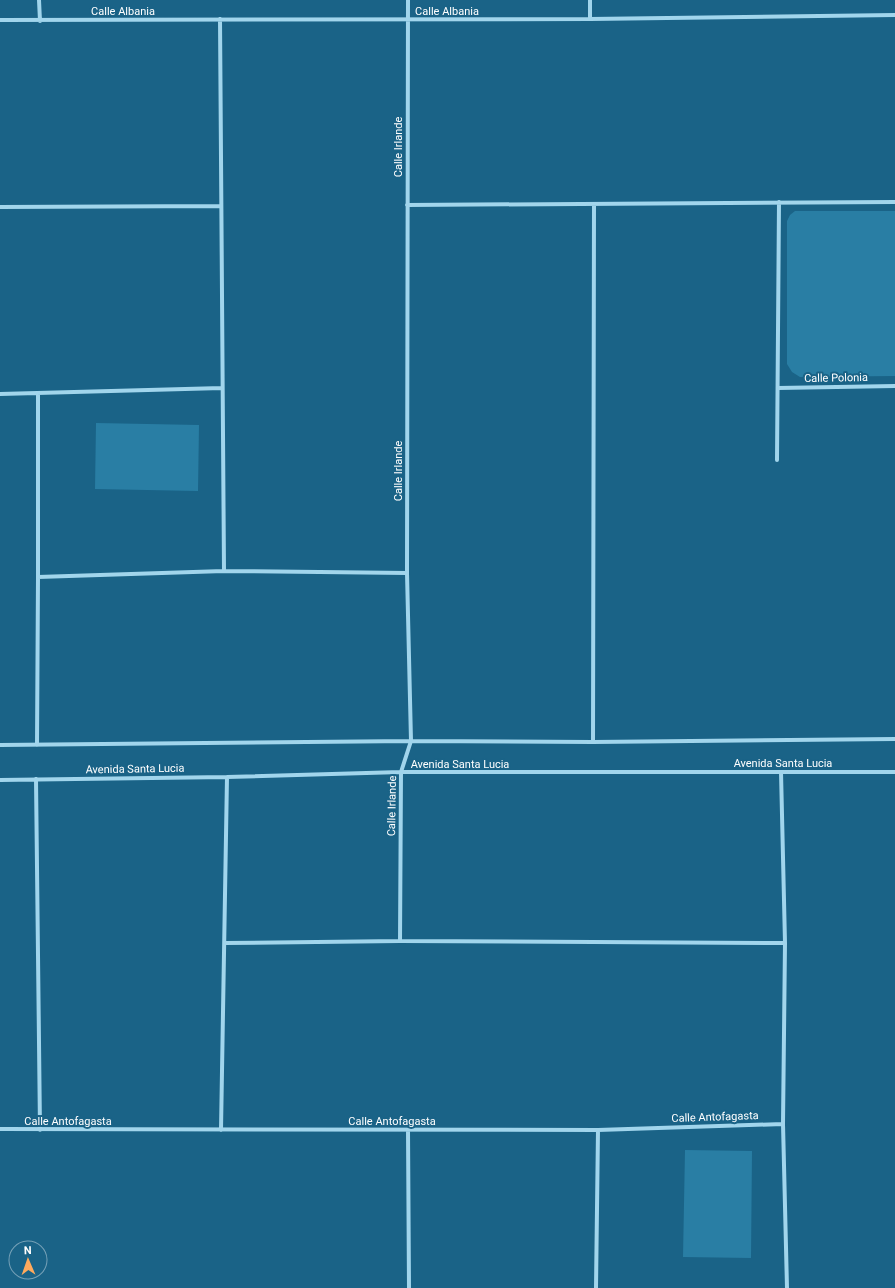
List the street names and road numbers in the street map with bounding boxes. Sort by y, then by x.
street label: Calle Albania [91,5,155,18]
street label: Calle Albania [415,5,479,18]
street label: Calle Irlande [392,117,405,177]
street label: Calle Polonia [804,371,868,385]
street label: Calle Irlande [392,441,405,501]
street label: Avenida Santa Lucia [734,757,832,770]
street label: Avenida Santa Lucia [411,758,509,771]
street label: Avenida Santa Lucia [86,762,184,776]
street label: Calle Irlande [385,775,399,836]
street label: Calle Antofagasta [671,1109,759,1125]
street label: Calle Antofagasta [24,1115,112,1128]
street label: Calle Antofagasta [348,1115,436,1128]

